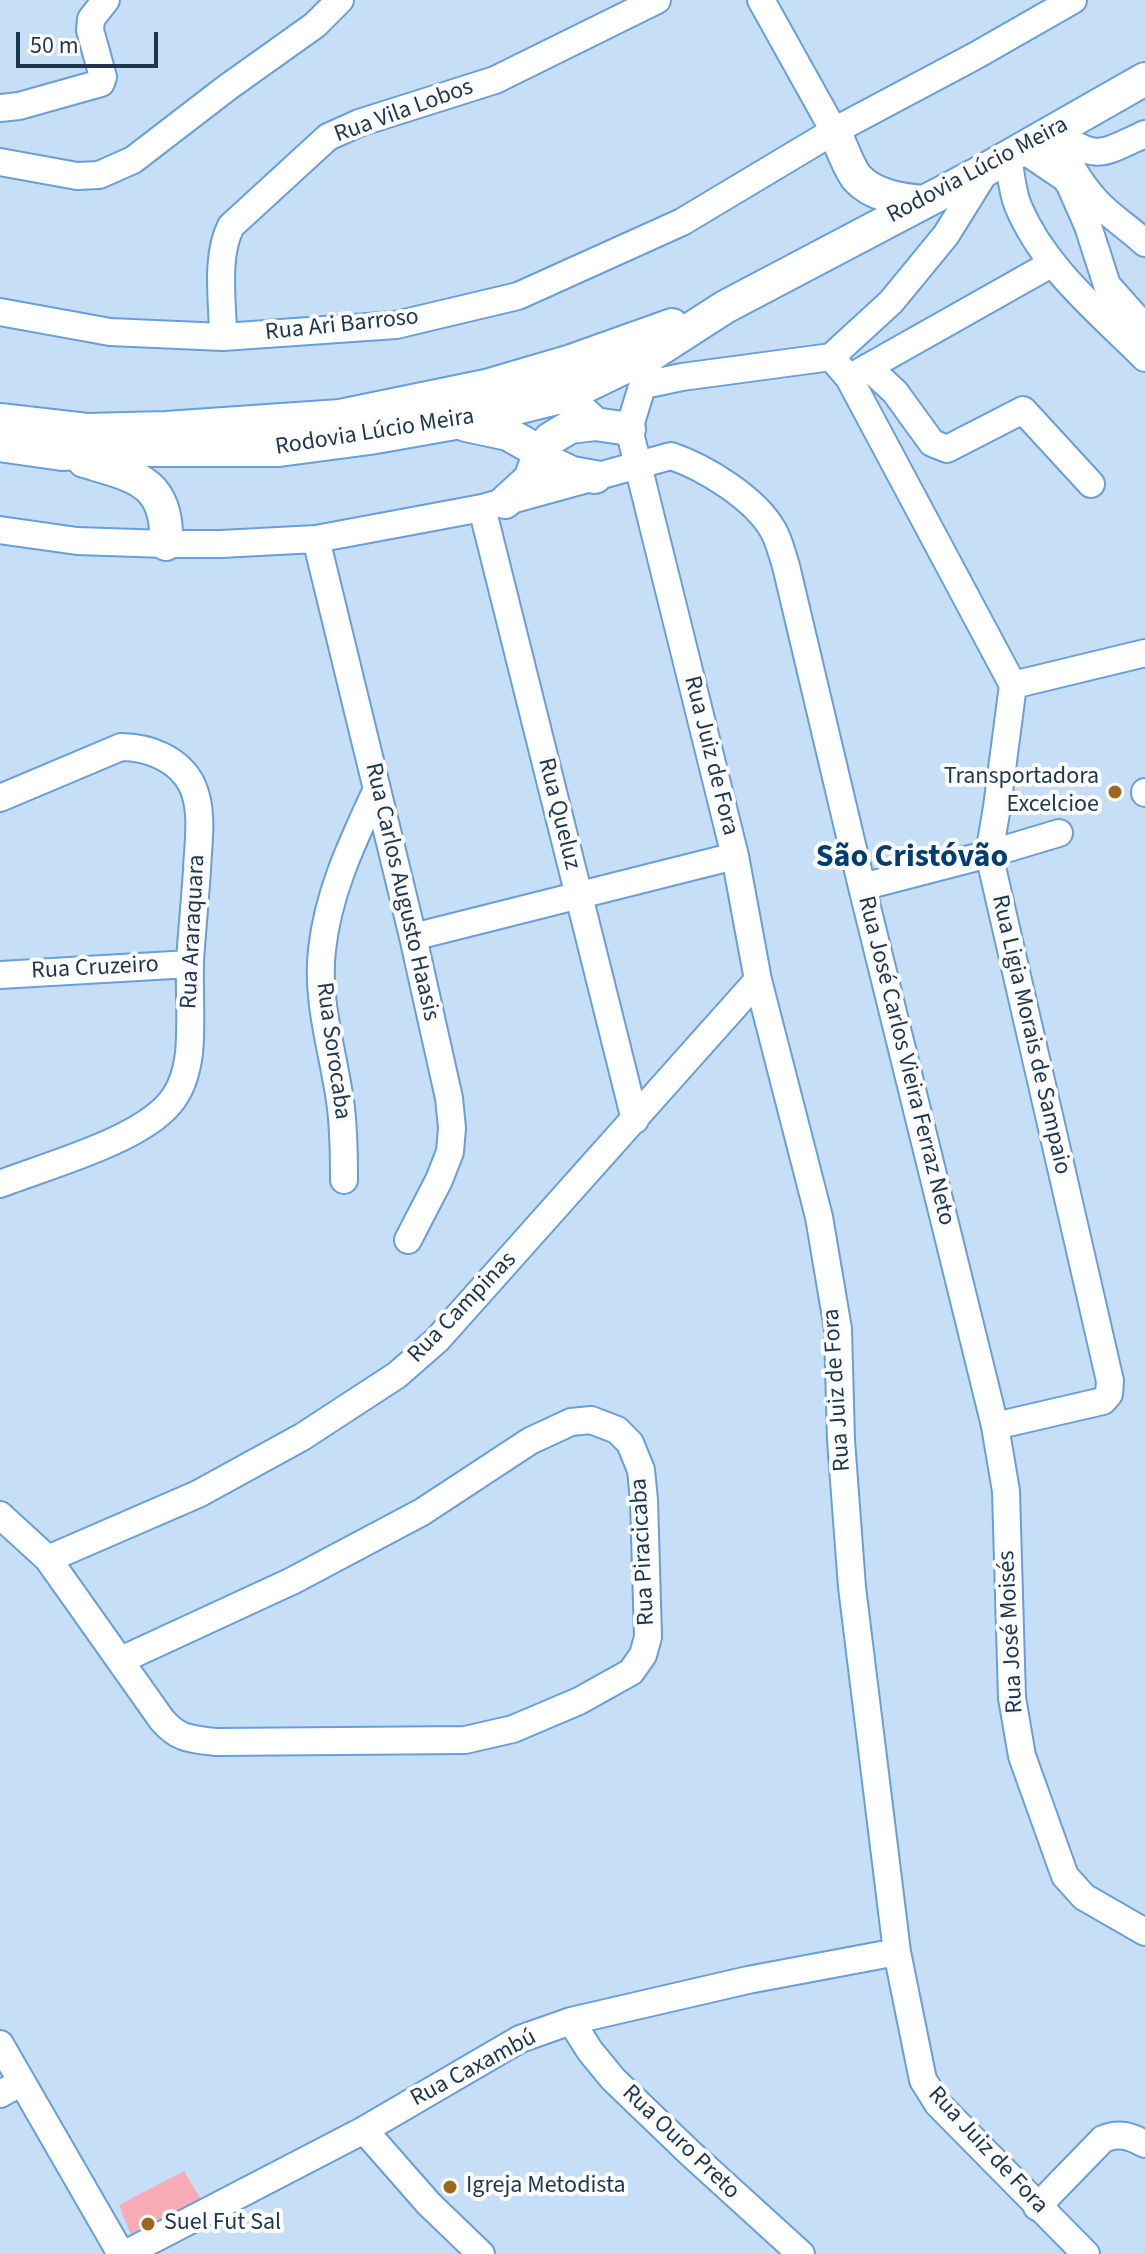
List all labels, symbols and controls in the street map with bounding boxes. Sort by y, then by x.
scale bar [20,16,162,66]
text: 50 m [30,28,79,63]
street label: Rua Vila Lobos [331,74,477,150]
street label: Rodovia Lúcio Meira [883,111,1073,231]
street label: Rua Ari Barroso [264,304,420,348]
street label: Rodovia Lúcio Meira [274,403,476,463]
street label: Rua Juiz de Fora [676,673,744,839]
street label: Rua Queluz [530,755,586,873]
street label: Rua Carlos Augusto Haasis [357,760,445,1024]
place label: Transportadora Excelcioe [944,764,1099,820]
marker: Transportadora Excelcioe [1106,783,1124,801]
district label: São Cristóvão [816,840,1008,878]
street label: Rua Araraquara [176,854,212,1010]
street label: Rua Ligia Morais de Sampaio [984,892,1076,1178]
street label: Rua José Carlos Vieira Ferraz Neto [850,893,960,1229]
street label: Rua Cruzeiro [31,951,159,987]
street label: Rua Sorocaba [308,980,356,1122]
street label: Rua Campinas [403,1246,523,1370]
street label: Rua Juiz de Fora [818,1307,858,1473]
street label: Rua Piracicaba [626,1478,662,1626]
street label: Rua José Moisés [993,1550,1031,1714]
street label: Rua Caxambú [406,2024,542,2114]
street label: Rua Ouro Preto [615,2080,745,2206]
street label: Rua Juiz de Fora [921,2081,1053,2221]
place label: Igreja Metodista [466,2173,626,2201]
marker: Igreja Metodista [441,2178,459,2196]
place label: Suel Fut Sal [164,2210,281,2238]
marker: Suel Fut Sal [139,2215,157,2233]

